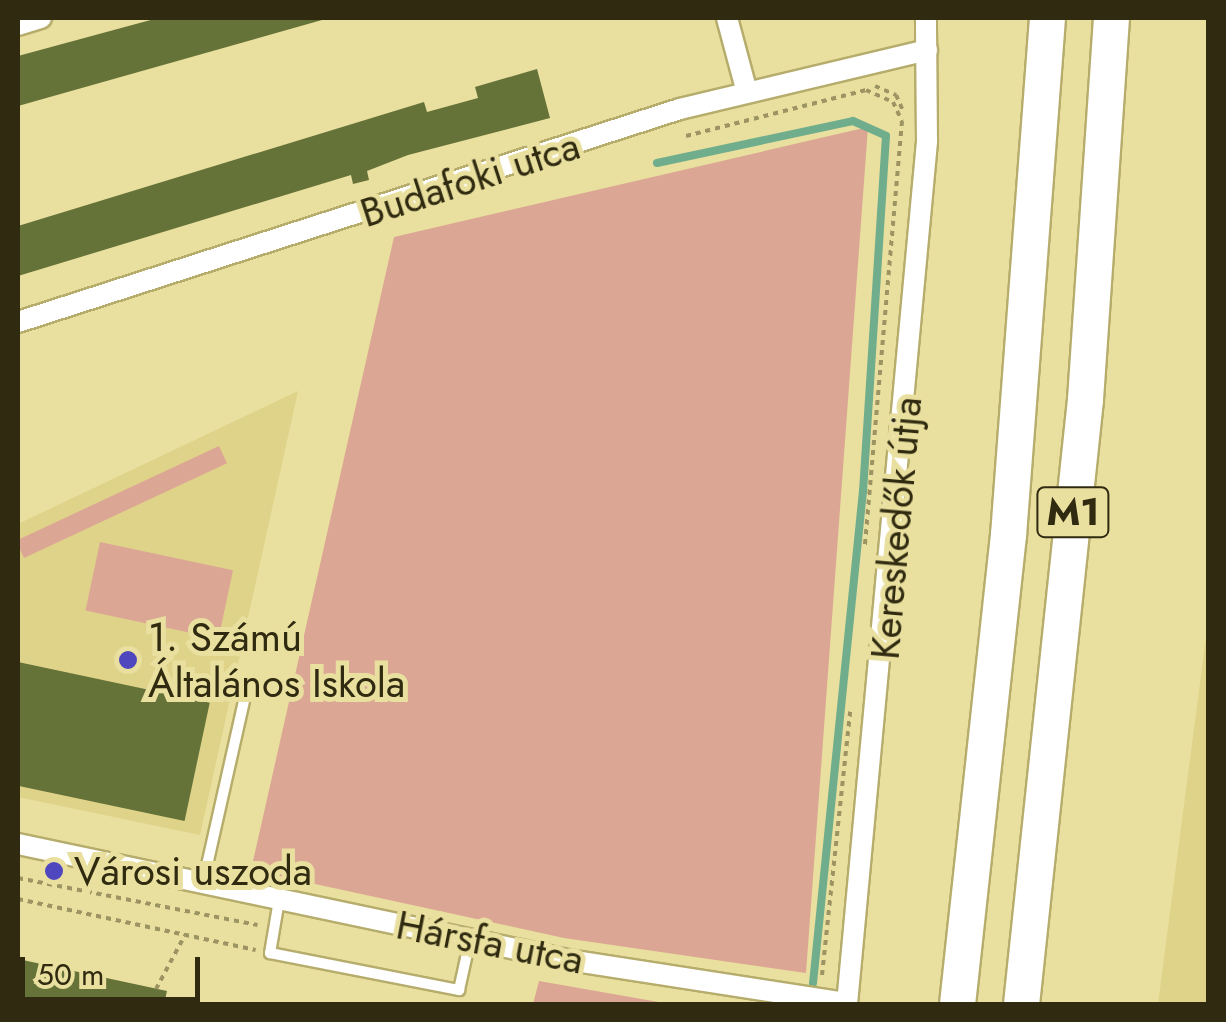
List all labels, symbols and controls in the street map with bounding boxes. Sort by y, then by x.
street label: Budafoki utca [354,121,586,237]
street label: Kereskedők útja [861,395,931,661]
road number: M1 [1036,479,1110,545]
place label: 1. Számú Általános Iskola [148,613,405,707]
marker: 1. Számú Általános Iskola [117,649,139,671]
place label: Városi uszoda [74,847,312,895]
marker: Városi uszoda [43,860,65,882]
street label: Hársfa utca [392,900,588,984]
scale bar [25,937,205,999]
text: 50 m [37,953,104,996]

